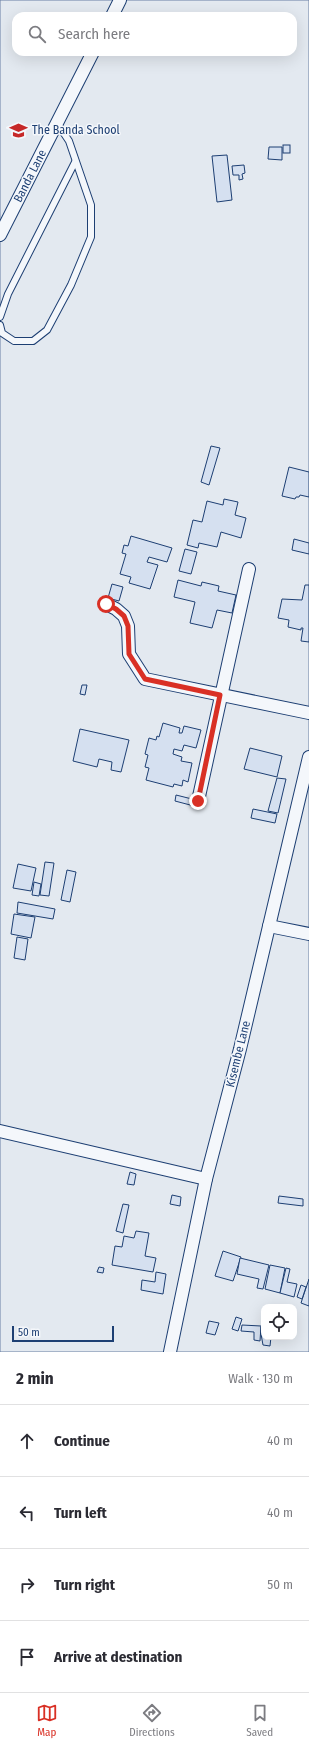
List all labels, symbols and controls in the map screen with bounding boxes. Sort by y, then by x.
search box [12,12,297,56]
icon: search [26,23,48,45]
text: Search here [58,25,130,43]
school or university icon: The Banda School [9,120,29,140]
place label: The Banda School [32,123,120,137]
street label: Banda Lane [11,147,49,205]
route start [97,595,115,613]
route end [189,792,207,810]
street label: Kisembe Lane [223,1019,253,1089]
map controls [261,1304,297,1340]
button: locate [261,1304,297,1340]
scale bar [12,1324,114,1343]
text: 50 m [18,1326,40,1339]
text: 2 min [16,1368,54,1389]
text: Walk · 130 m [228,1371,293,1386]
icon: ahead [16,1430,38,1452]
text: Continue [54,1432,110,1450]
text: 40 m [267,1433,293,1448]
icon: left [16,1502,38,1524]
text: Turn left [54,1504,107,1522]
text: 40 m [267,1505,293,1520]
icon: right [16,1574,38,1596]
text: Turn right [54,1576,115,1594]
text: 50 m [267,1577,293,1592]
icon: arrive [16,1646,38,1668]
text: Arrive at destination [54,1648,182,1666]
tab: Map [36,1702,58,1739]
tab: Directions [129,1702,175,1739]
tab: Saved [246,1702,273,1739]

